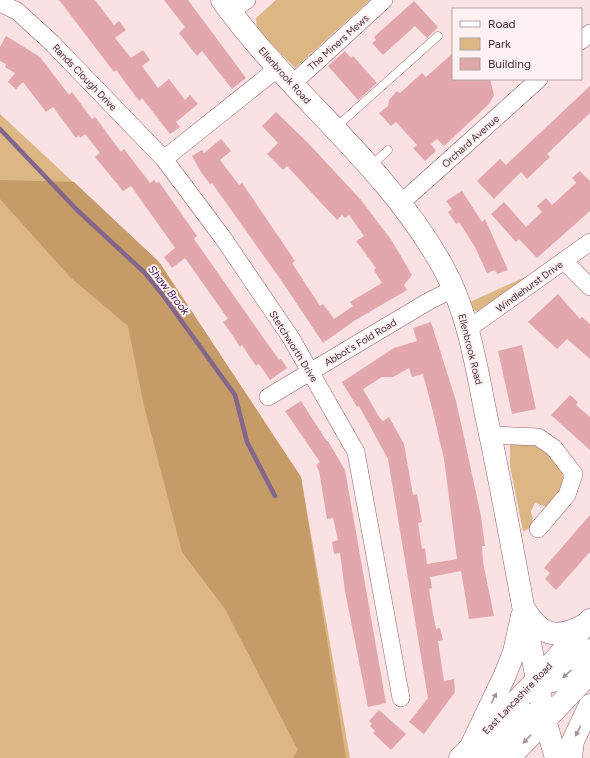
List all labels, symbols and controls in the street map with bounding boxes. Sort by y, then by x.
legend [452,8,582,80]
street label: The Miners Mews [305,11,372,73]
text: Road [488,17,516,31]
text: Park [488,37,511,51]
street label: Rands Clough Drive [49,41,120,114]
street label: Ellenbrook Road [256,44,314,107]
text: Building [488,57,531,71]
street label: Orchard Avenue [439,112,502,171]
street label: Windlehurst Drive [493,257,566,315]
water label: Shaw Brook [145,263,192,318]
street label: Stetchworth Drive [266,308,321,385]
street label: Ellenbrook Road [455,312,486,386]
street label: Abbot's Fold Road [322,316,399,369]
street label: East Lancashire Road [480,659,555,737]
one-way arrow [561,669,572,678]
one-way arrow [491,693,497,704]
one-way arrow [575,725,581,737]
one-way arrow [522,734,532,744]

